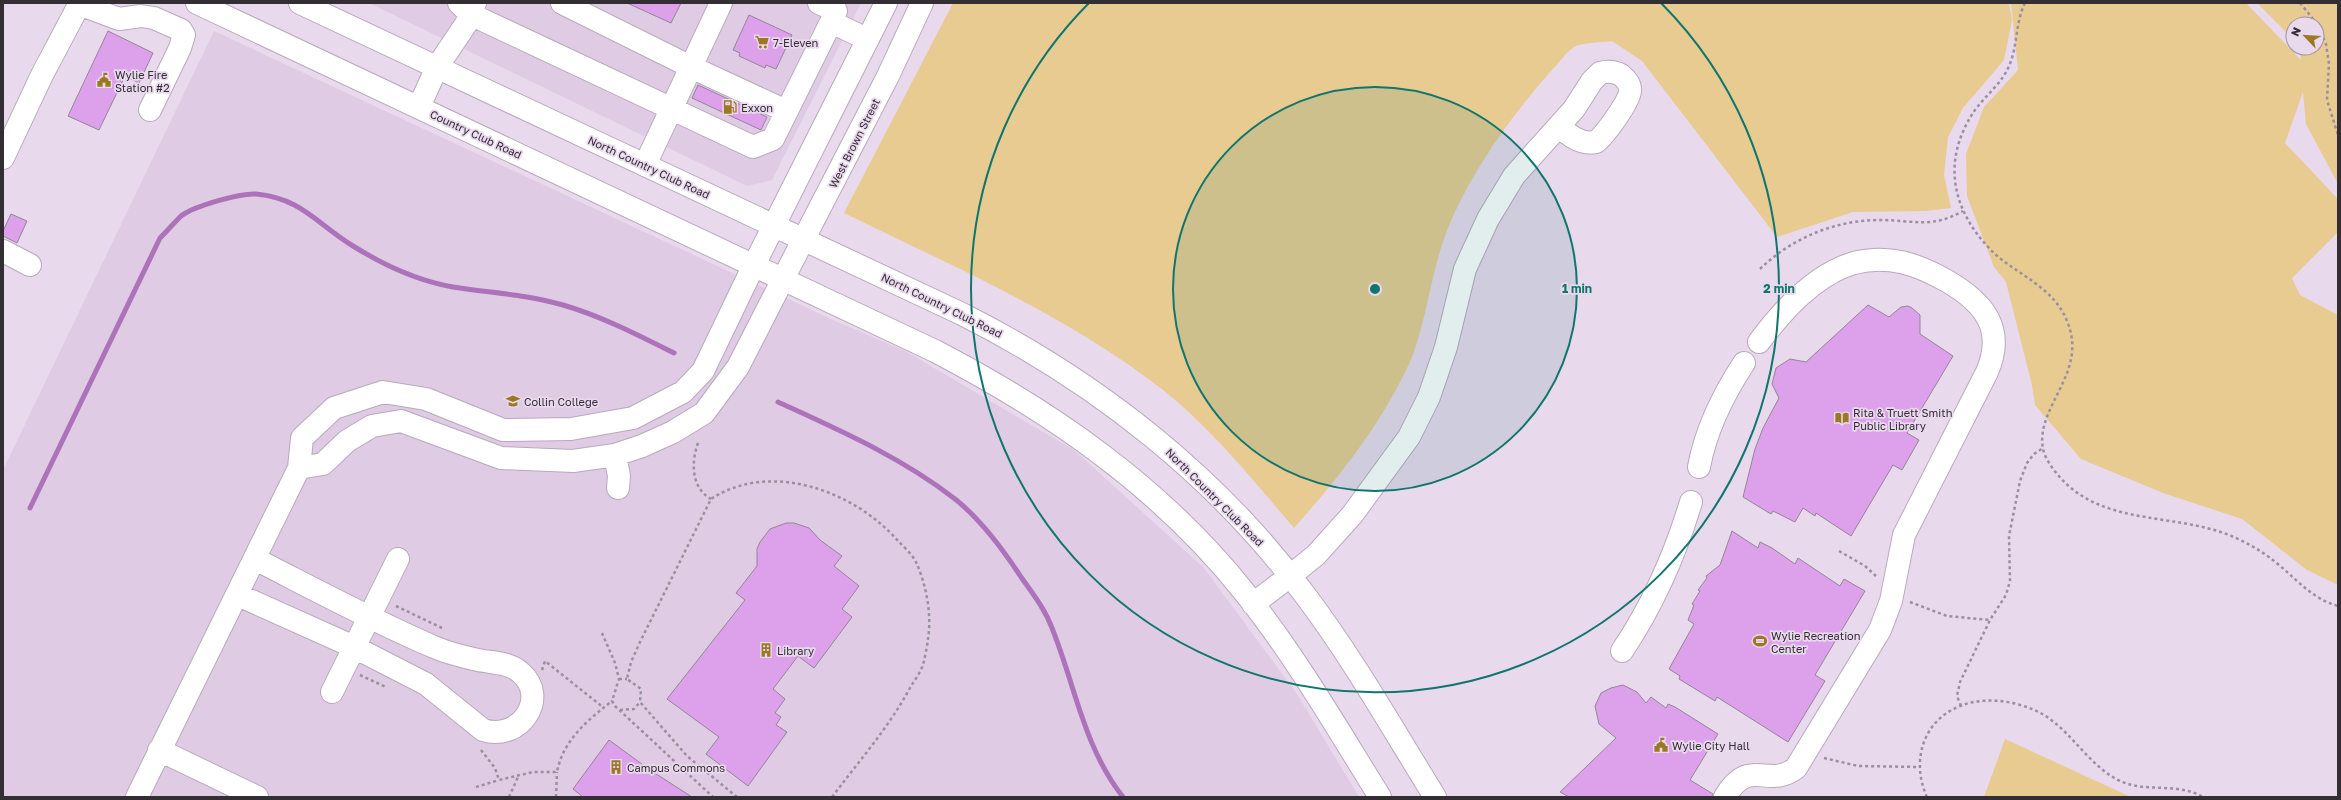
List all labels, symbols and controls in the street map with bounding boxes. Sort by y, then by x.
north arrow [2285,16,2325,56]
text: N [2288,25,2303,38]
supermarket icon: 7-Eleven [754,34,770,50]
place label: 7-Eleven [773,36,818,49]
place label: Wylie Fire Station #2 [115,68,170,94]
public building icon: Wylie Fire Station #2 [96,72,112,88]
street label: West Brown Street [826,96,882,190]
fuel station icon: Exxon [722,99,738,115]
place label: Exxon [741,101,773,114]
street label: Country Club Road [428,107,524,161]
street label: North Country Club Road [586,133,712,201]
street label: North Country Club Road [879,270,1005,340]
text: 1 min [1562,281,1592,296]
text: 2 min [1763,281,1795,296]
centre of rings [1368,282,1382,296]
school or university icon: Collin College [505,393,521,409]
place label: Collin College [524,395,598,408]
place label: Rita & Truett Smith Public Library [1853,406,1952,432]
library icon: Rita & Truett Smith Public Library [1834,410,1850,426]
street label: North Country Club Road [1163,445,1267,549]
place label: Wylie Recreation Center [1771,629,1860,655]
sports icon: Wylie Recreation Center [1752,633,1768,649]
building icon: Library [758,642,774,658]
place label: Library [777,644,814,657]
public building icon: Wylie City Hall [1653,737,1669,753]
place label: Wylie City Hall [1672,739,1750,752]
building icon: Campus Commons [608,759,624,775]
place label: Campus Commons [627,761,725,774]

